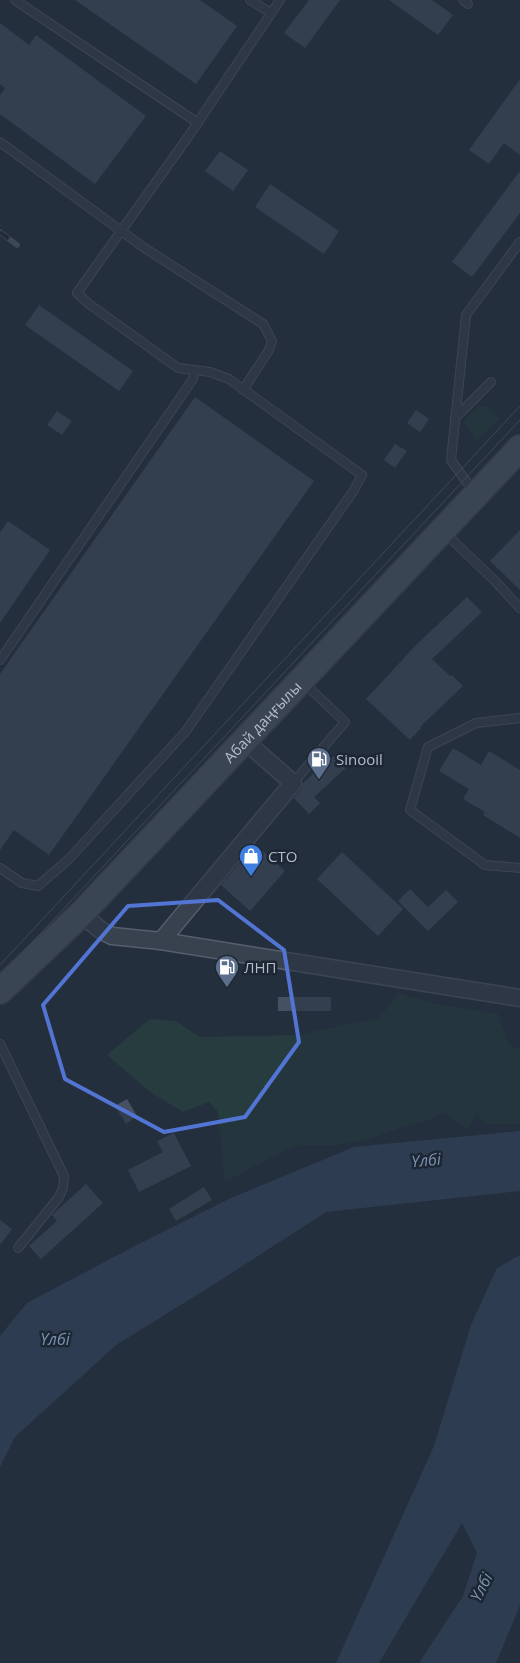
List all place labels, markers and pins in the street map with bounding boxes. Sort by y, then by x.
fuel station icon: Sinooil [306,746,332,780]
place label: Sinooil [336,749,383,769]
shop icon: СТО [238,843,264,877]
place label: СТО [268,846,297,866]
fuel station icon: ЛНП [214,954,240,988]
place label: ЛНП [244,957,277,977]

